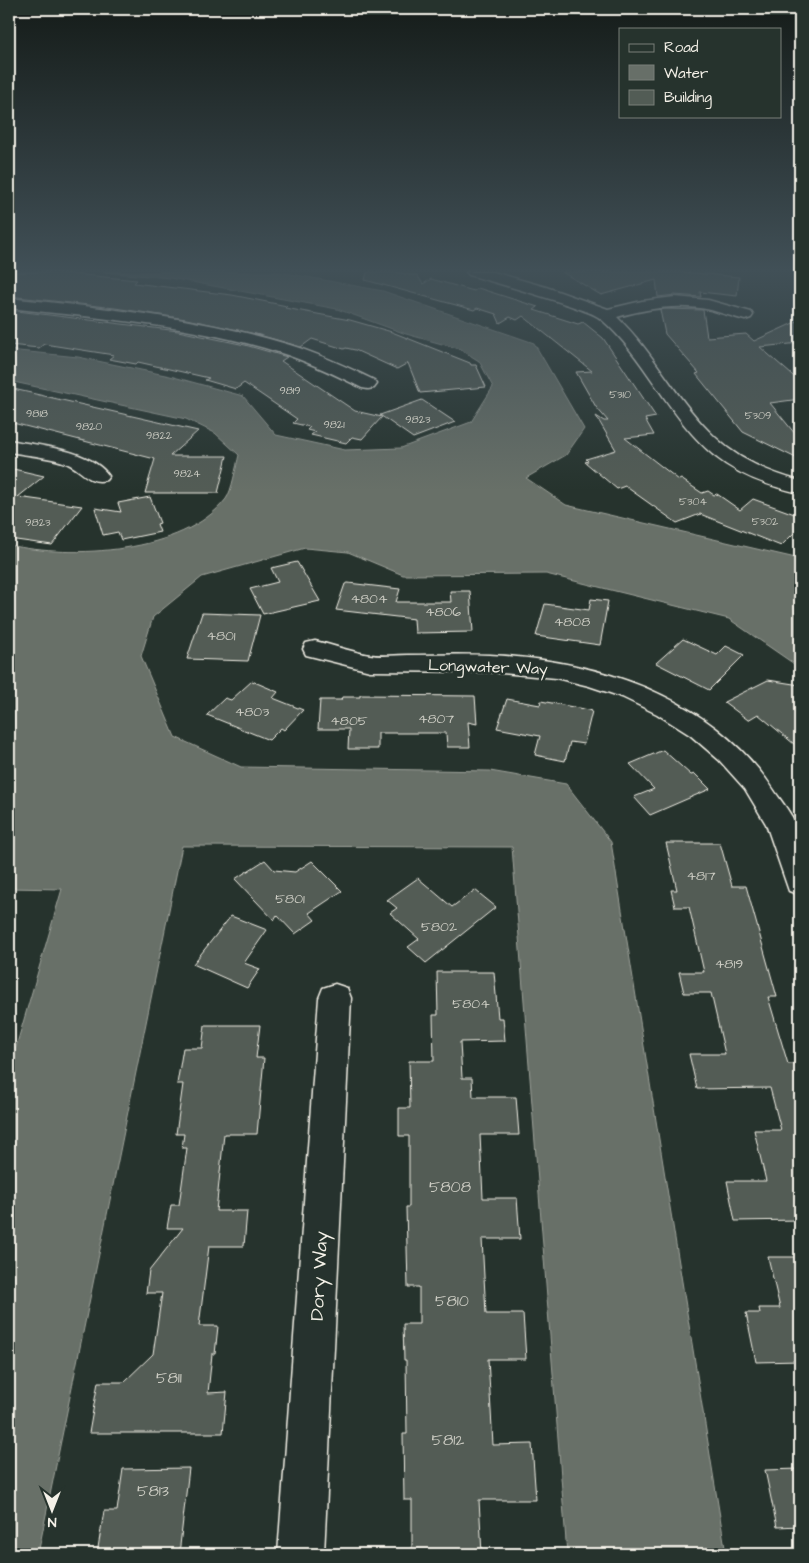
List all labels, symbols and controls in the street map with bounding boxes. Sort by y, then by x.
legend [619,28,782,118]
text: Road [664,37,699,58]
text: Water [664,63,708,84]
text: Building [664,87,712,109]
house number: 9819 [279,383,301,398]
house number: 5310 [609,387,631,402]
house number: 9818 [26,406,48,421]
house number: 5309 [745,408,771,423]
house number: 9823 [405,412,431,427]
house number: 9821 [323,417,345,432]
house number: 9820 [76,419,102,434]
house number: 9822 [146,428,173,443]
house number: 9824 [173,466,201,481]
house number: 5304 [679,494,707,509]
house number: 5302 [752,514,779,529]
house number: 9823 [25,515,51,530]
house number: 4804 [351,589,388,609]
house number: 4806 [425,602,461,622]
house number: 4808 [554,612,590,632]
house number: 4801 [206,626,236,646]
street label: Longwater Way [428,654,548,681]
house number: 4803 [235,702,269,722]
house number: 4807 [418,709,454,729]
house number: 4805 [330,711,368,731]
house number: 4817 [686,866,716,886]
house number: 5801 [275,889,305,909]
house number: 5802 [421,917,457,937]
house number: 4819 [715,954,743,974]
house number: 5804 [452,994,490,1014]
house number: 5808 [429,1176,471,1198]
street label: Dory Way [304,1230,336,1322]
house number: 5810 [435,1290,469,1312]
house number: 5811 [156,1367,182,1389]
house number: 5812 [432,1429,464,1451]
house number: 5813 [137,1480,169,1502]
north arrow [28,1486,78,1536]
text: N [47,1512,56,1532]

